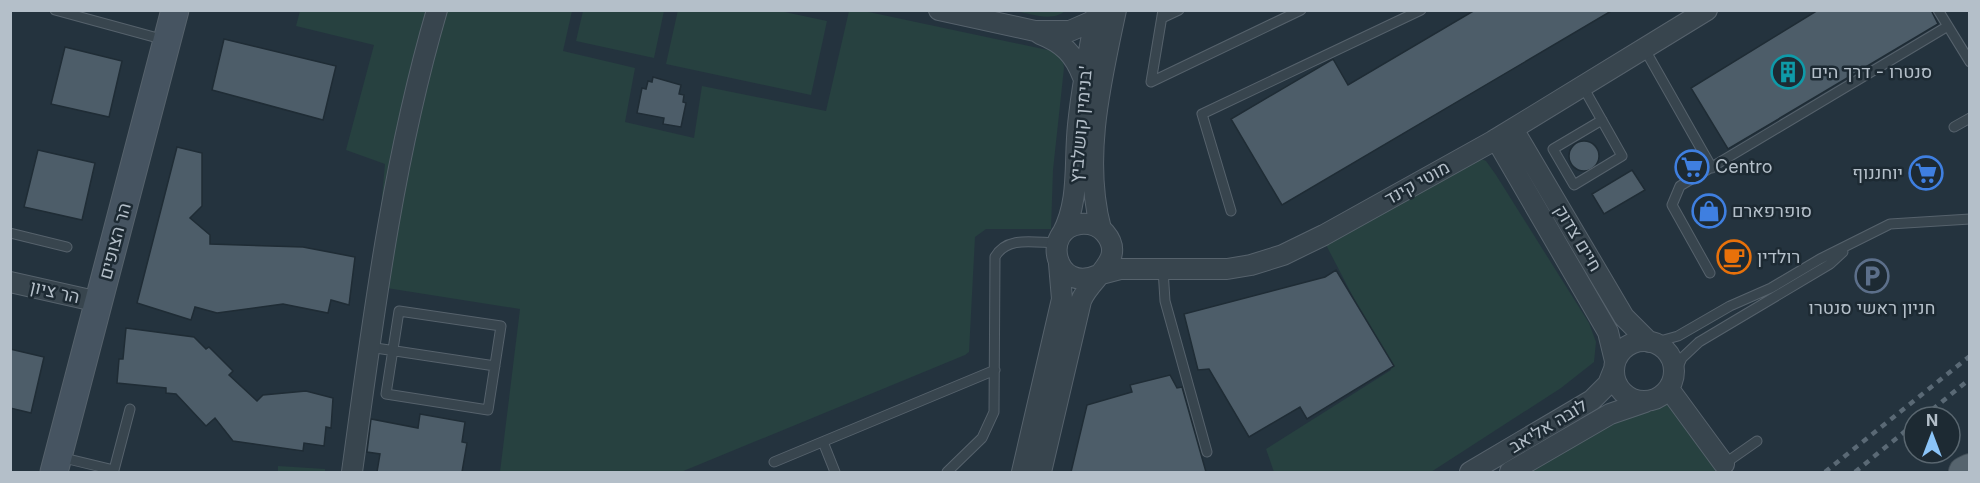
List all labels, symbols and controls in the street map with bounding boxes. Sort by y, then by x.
building icon: סנטרו - דרך הים [1770,54,1806,90]
place label: סנטרו - דרך הים [1811,61,1932,82]
street label: בנימין קושלביץ' [1065,64,1096,184]
supermarket icon: Centro [1674,149,1710,185]
supermarket icon: יוחננוף [1908,155,1944,191]
street label: מוטי קינד [1381,156,1453,209]
place label: Centro [1715,156,1772,177]
place label: יוחננוף [1852,162,1903,183]
shop icon: סופרפארם [1691,193,1727,229]
street label: הר הצופים [94,200,135,281]
place label: סופרפארם [1732,200,1812,221]
street label: חיים צדוק [1550,201,1606,275]
cafe icon: רולדין [1716,239,1752,275]
place label: רולדין [1757,246,1800,267]
parking icon: חניון ראשי סנטרו [1854,258,1890,294]
street label: הר ציון [28,276,82,307]
place label: חניון ראשי סנטרו [1809,297,1935,318]
street label: לובה אליאב [1505,394,1590,457]
north arrow [1902,405,1962,465]
text: N [1926,410,1938,430]

